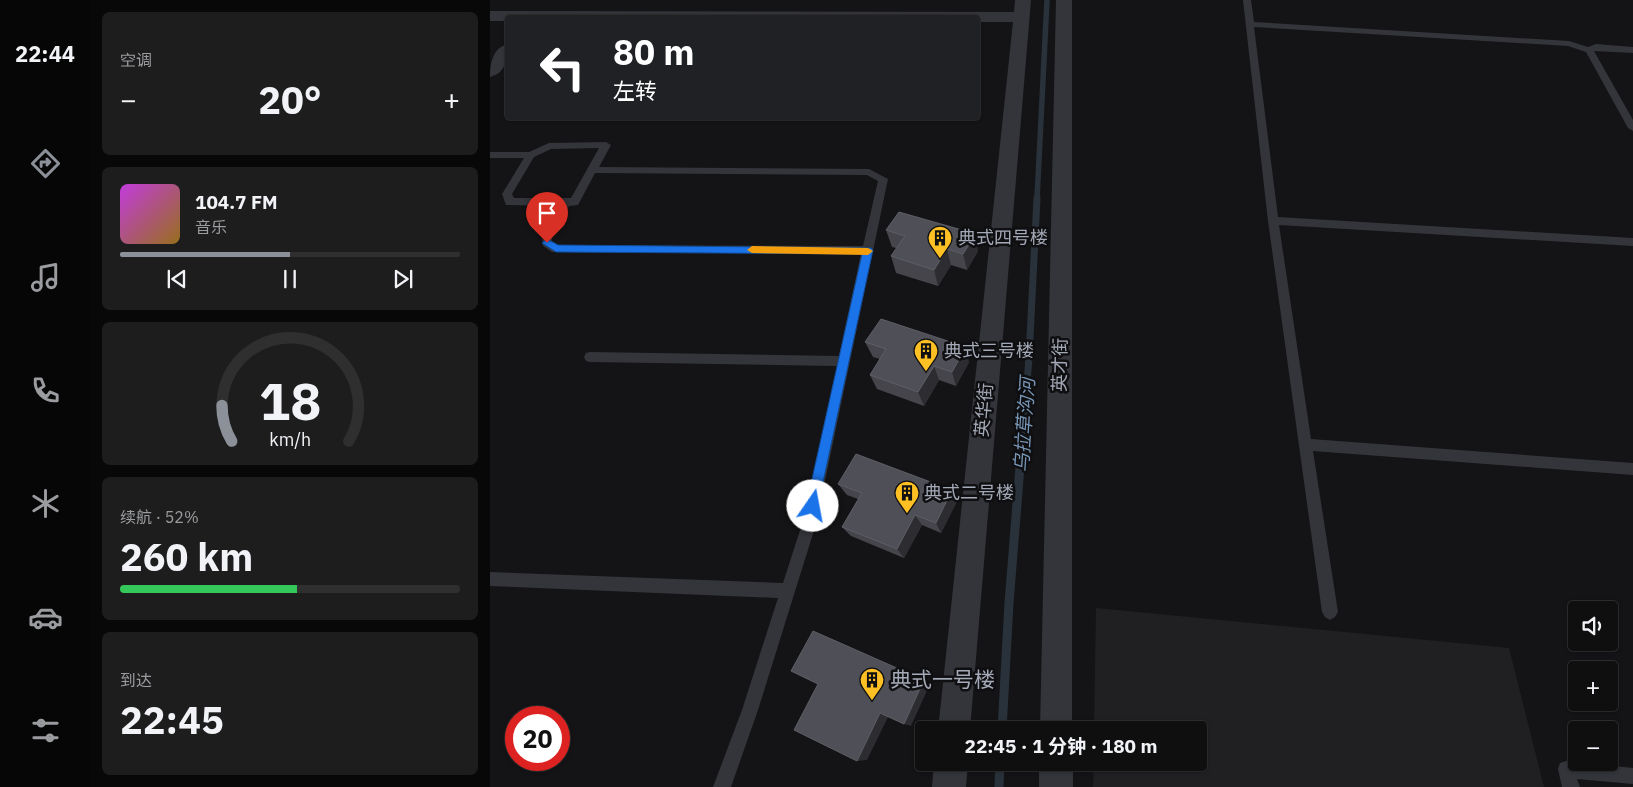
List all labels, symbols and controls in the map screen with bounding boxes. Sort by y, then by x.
text: 80 m [613,29,695,75]
icon: left [530,35,595,100]
text: 22:44 [15,39,75,68]
text: 空调 [120,50,152,70]
text: 20° [258,75,322,124]
text: 左转 [613,76,657,105]
text: − [120,81,137,118]
text: + [443,81,460,118]
icon: directions [28,146,63,181]
text: 104.7 FM [195,190,278,214]
pin [526,192,568,243]
icon: arrive [533,199,561,227]
text: 音乐 [195,217,227,237]
building icon: 典式四号楼 [927,225,953,259]
place label: 典式四号楼 [958,226,1048,249]
icon: music [28,260,63,295]
icon: previous [163,265,191,293]
icon: pause [276,265,304,293]
icon: next [389,265,417,293]
building icon: 典式三号楼 [913,338,939,372]
street label: 英才街 [1048,338,1071,392]
place label: 典式三号楼 [944,339,1034,362]
text: 18 [259,367,321,434]
icon: phone [28,373,63,408]
water label: 乌拉草沟河 [1009,373,1040,473]
street label: 英华街 [970,382,997,438]
text: km/h [269,428,311,451]
position arrow [786,479,838,531]
building icon: 典式二号楼 [894,480,920,514]
place label: 典式二号楼 [924,481,1014,504]
icon: climate [28,486,63,521]
text: 续航 · 52% [120,507,199,527]
text: 260 km [120,532,253,581]
icon: car [28,600,63,635]
map controls [1568,601,1618,771]
button: sound [1568,601,1618,651]
button: + [1568,661,1618,711]
place label: 典式一号楼 [890,665,995,693]
building icon: 典式一号楼 [859,667,885,701]
text: 到达 [120,670,152,690]
text: 22:45 [120,695,224,744]
speed limit sign: 20 [505,706,570,771]
icon: filters [28,713,63,748]
button: − [1568,721,1618,771]
text: 22:45 · 1 分钟 · 180 m [965,734,1157,758]

